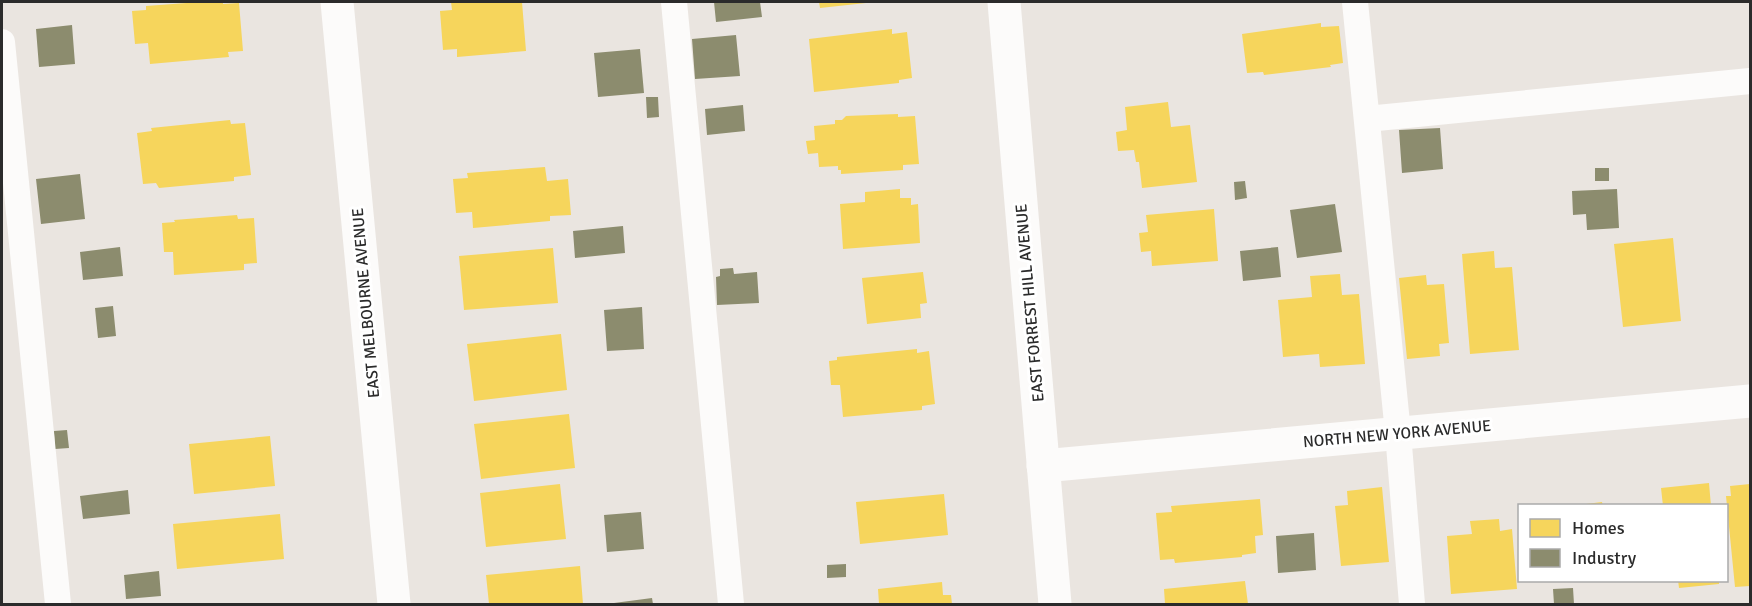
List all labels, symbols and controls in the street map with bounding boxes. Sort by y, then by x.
street label: EAST FORREST HILL AVENUE [1011,203,1049,403]
street label: EAST MELBOURNE AVENUE [348,207,384,399]
street label: NORTH NEW YORK AVENUE [1302,416,1492,452]
legend [1518,504,1728,582]
text: Homes [1572,517,1625,539]
text: Industry [1572,547,1637,569]

